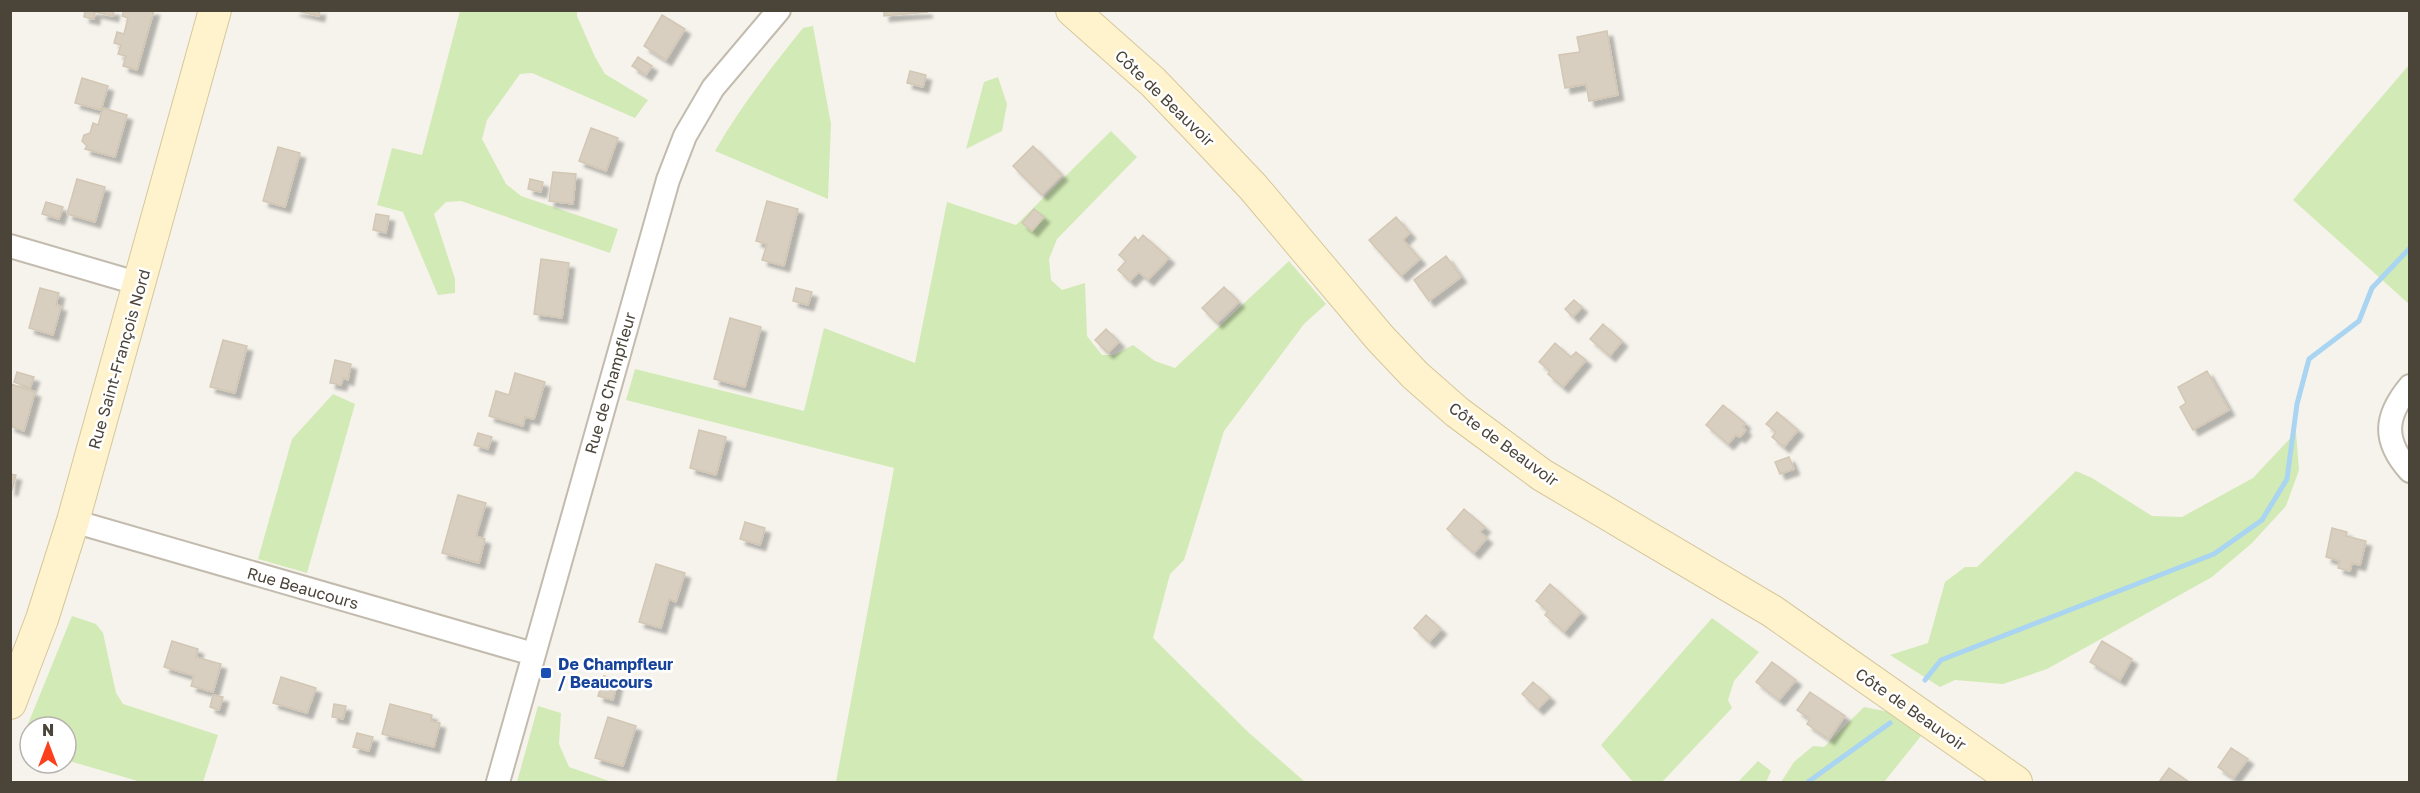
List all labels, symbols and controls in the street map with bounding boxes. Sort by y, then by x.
street label: Côte de Beauvoir [1111,45,1219,151]
street label: Rue Saint-François Nord [84,267,154,451]
street label: Rue de Champfleur [580,310,640,456]
street label: Côte de Beauvoir [1445,397,1563,491]
street label: Rue Beaucours [245,563,361,613]
place label: De Champfleur / Beaucours [558,654,673,692]
street label: Côte de Beauvoir [1852,663,1970,755]
marker: De Champfleur / Beaucours [539,666,553,680]
north arrow [18,715,78,775]
text: N [42,720,54,740]

